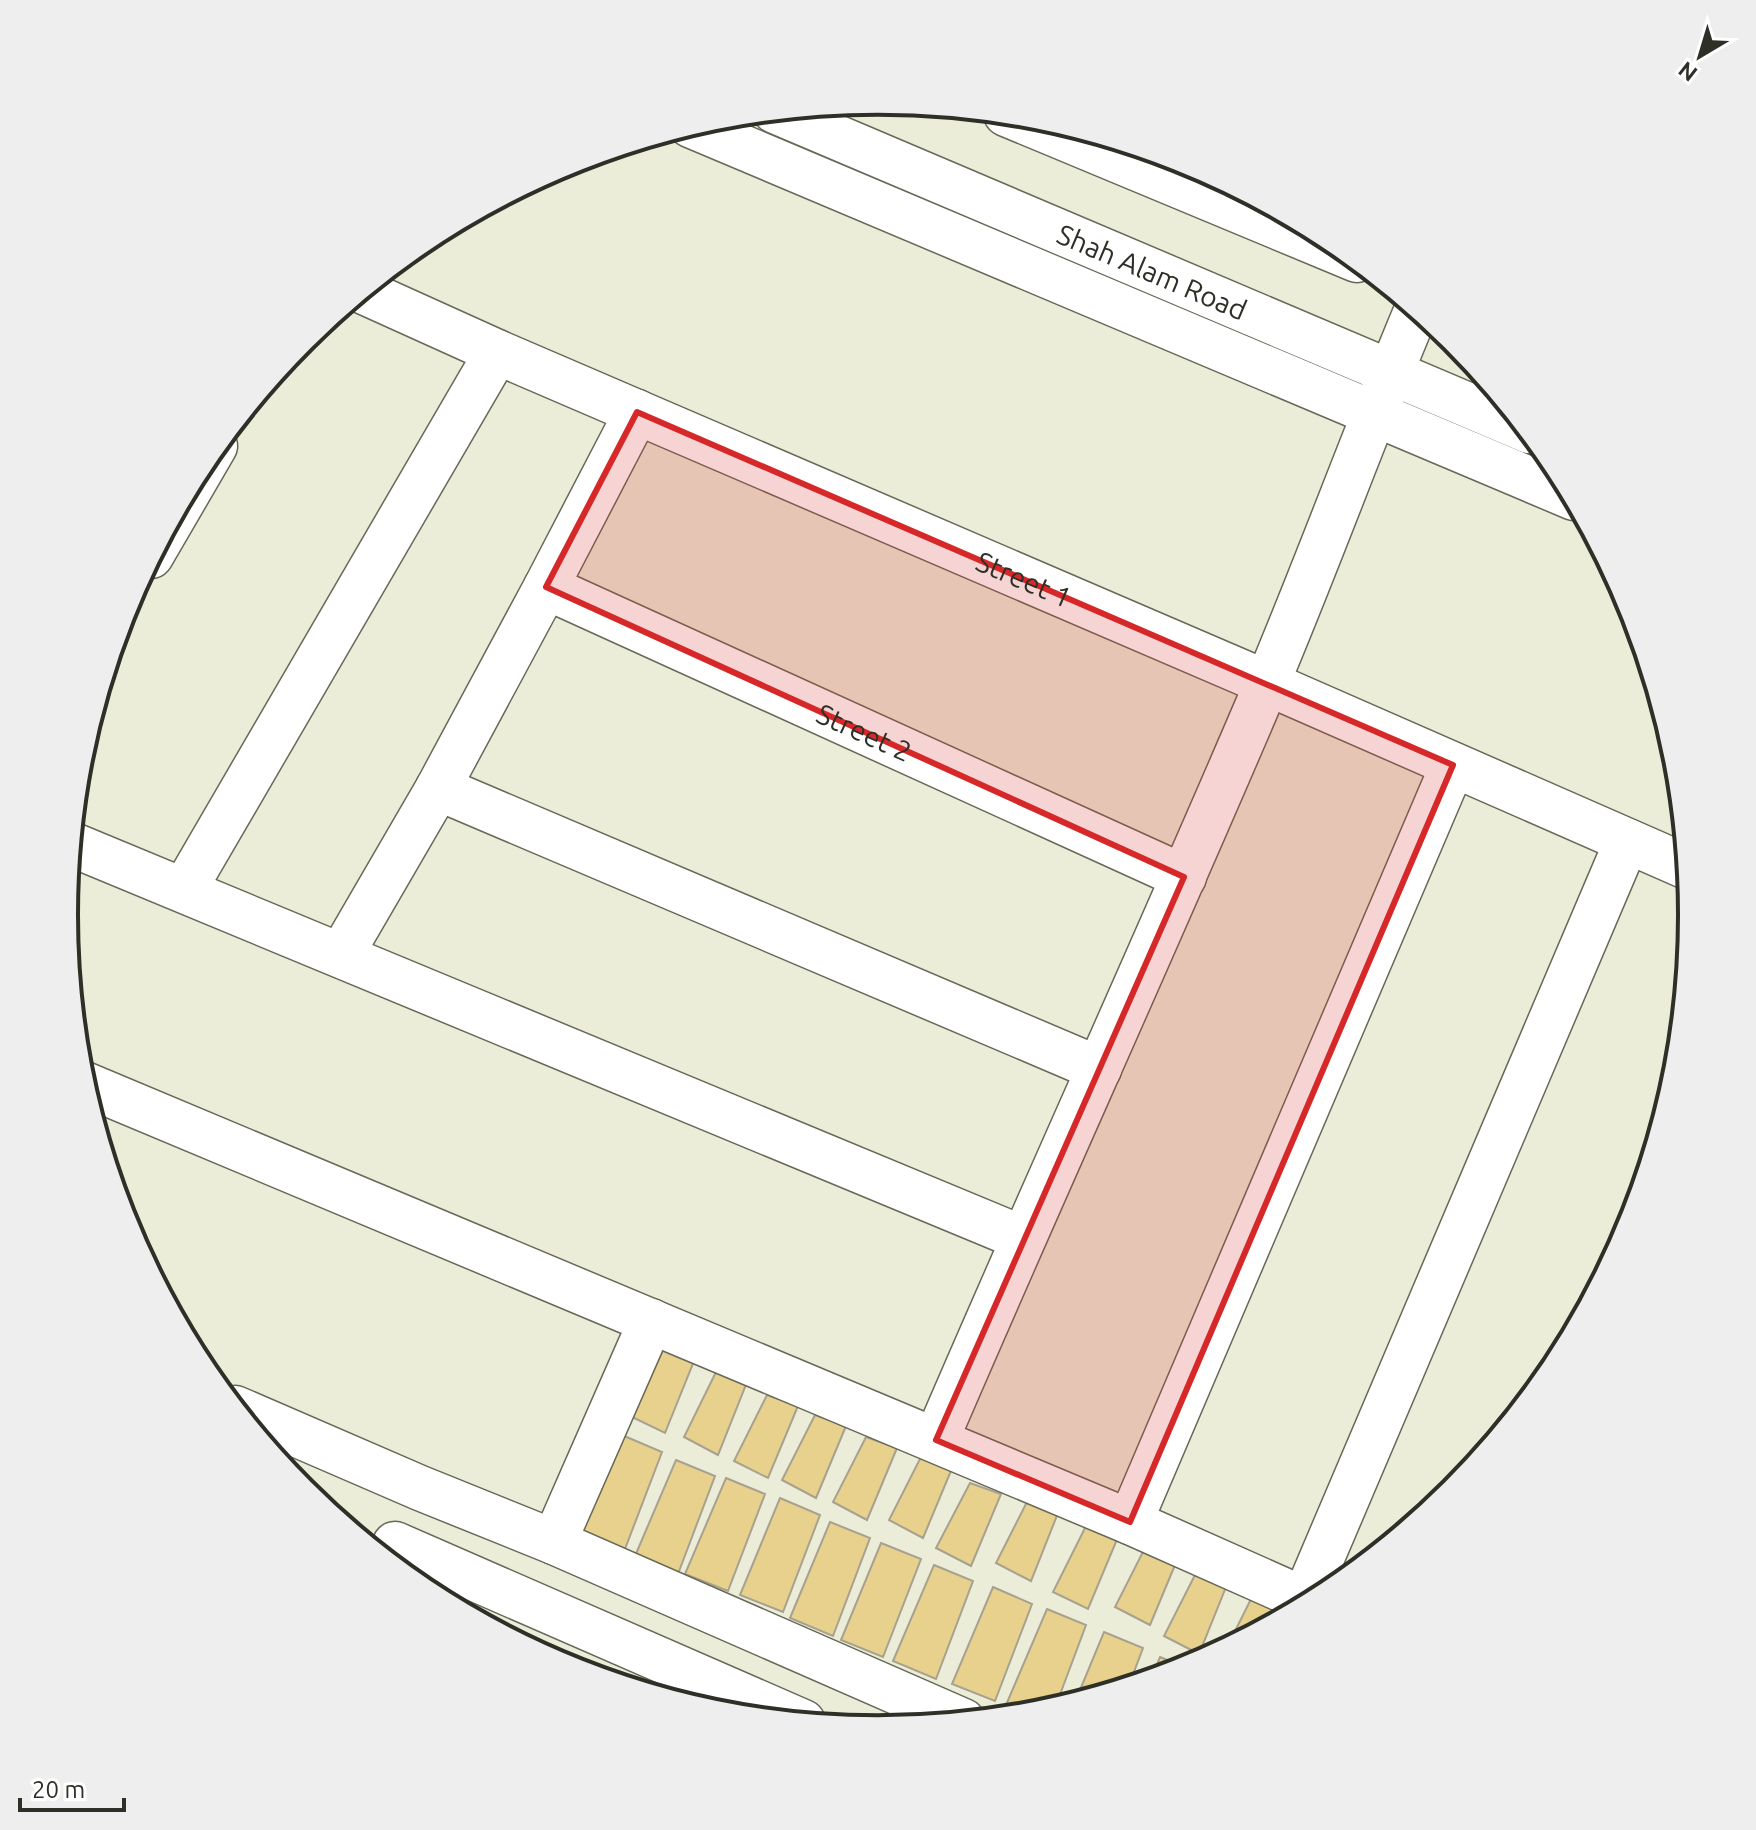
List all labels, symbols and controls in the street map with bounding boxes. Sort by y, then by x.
north arrow [1660,16,1740,96]
text: N [1673,57,1702,87]
street label: Shah Alam Road [1053,217,1252,325]
street label: Street 1 [972,545,1076,613]
street label: Street 2 [812,697,917,767]
scale bar [20,1762,124,1812]
text: 20 m [32,1776,85,1803]

